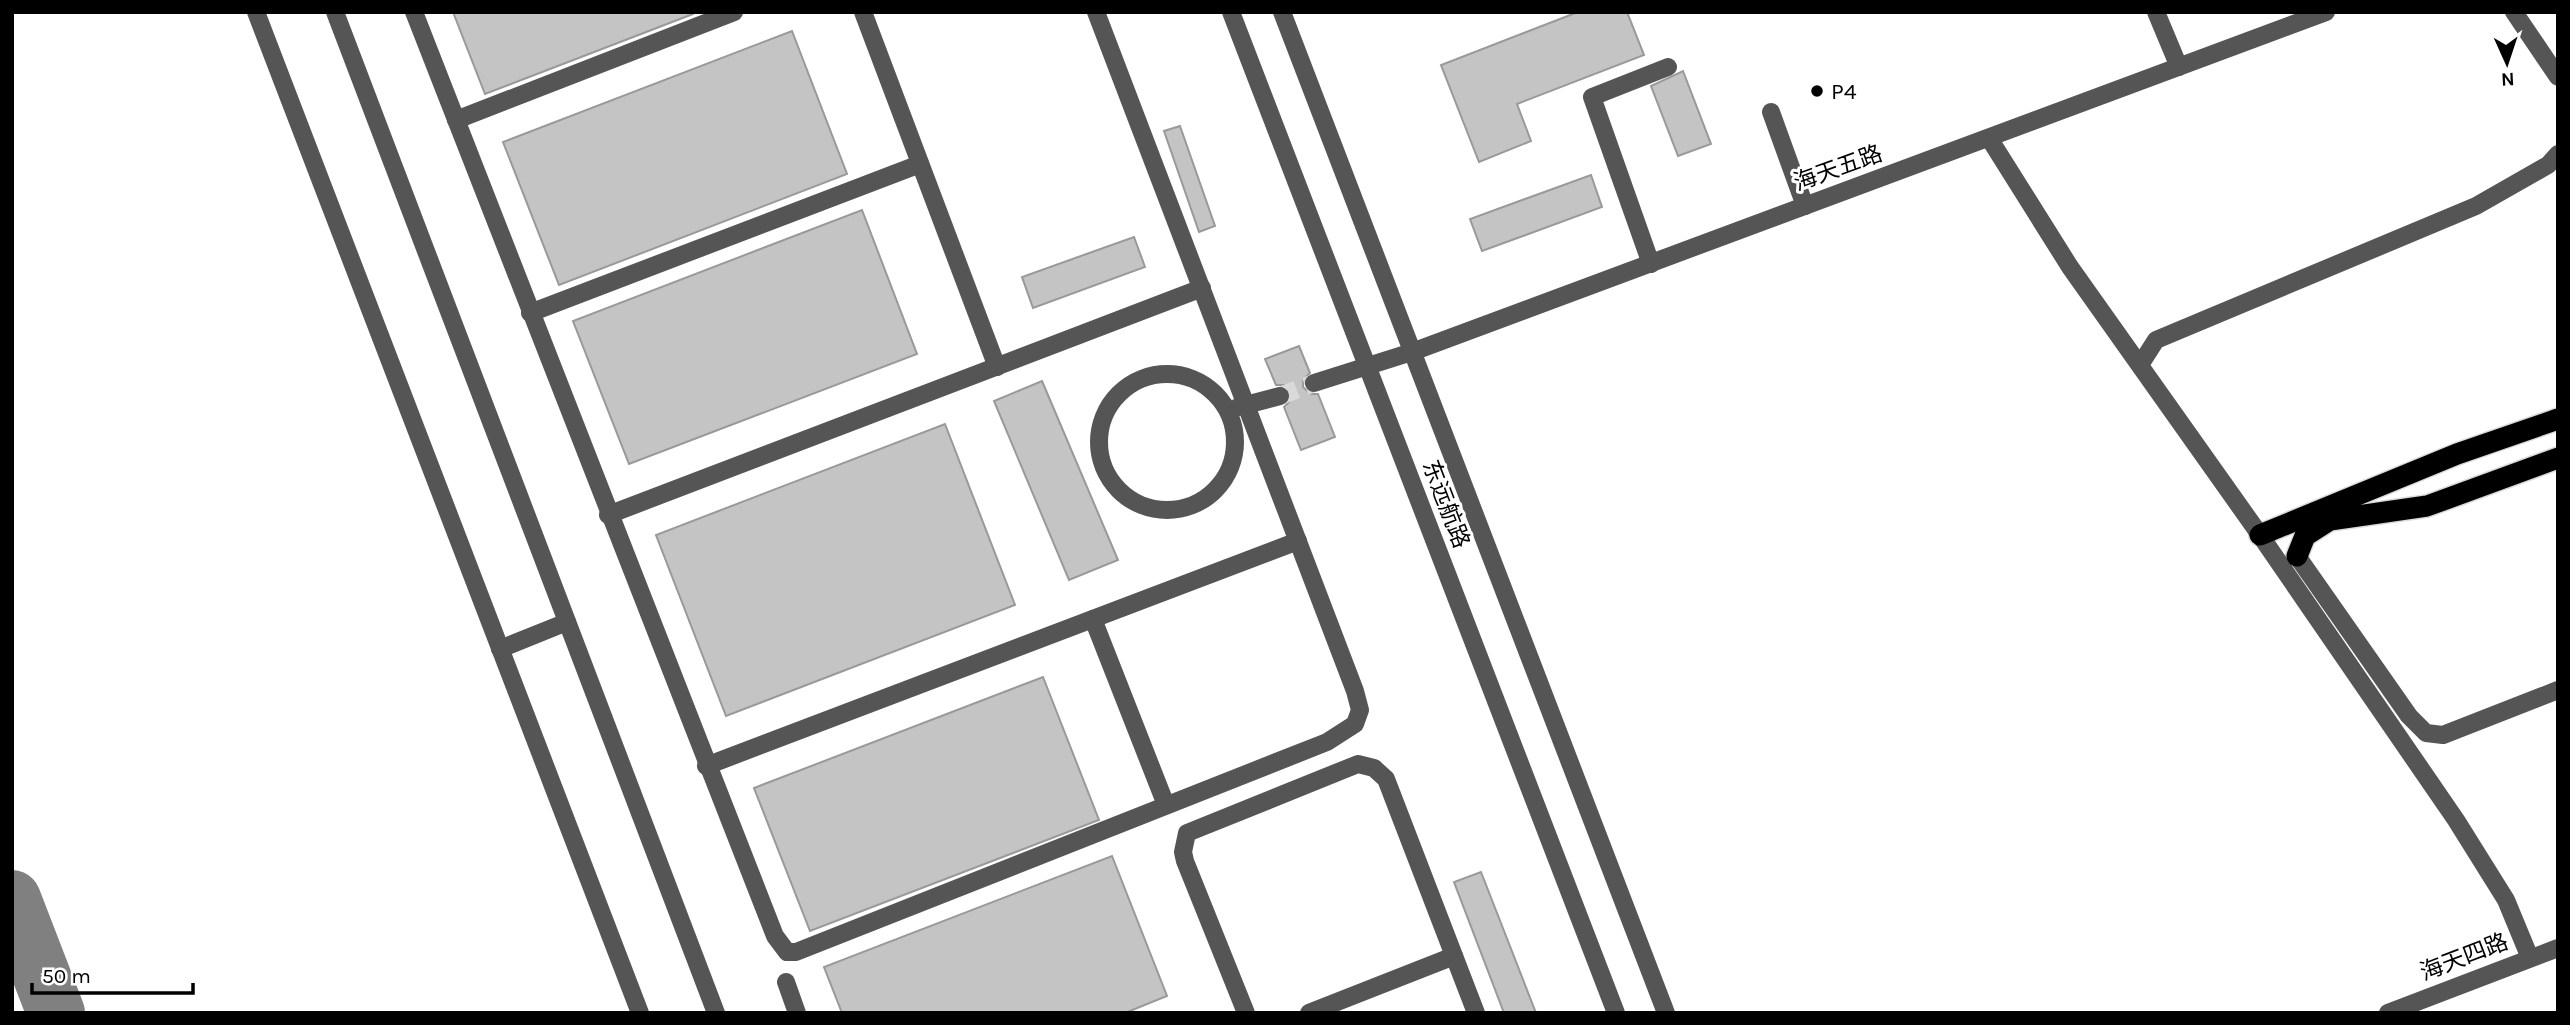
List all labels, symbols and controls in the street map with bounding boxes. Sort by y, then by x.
north arrow [2472,28,2542,98]
text: N [2500,68,2515,90]
place label: P4 [1831,78,1857,105]
marker: P4 [1809,83,1825,99]
street label: 海天五路 [1790,140,1886,196]
street label: 东远航路 [1417,456,1475,552]
street label: 海天四路 [2416,928,2512,986]
scale bar [32,951,192,995]
text: 50 m [42,964,91,988]

